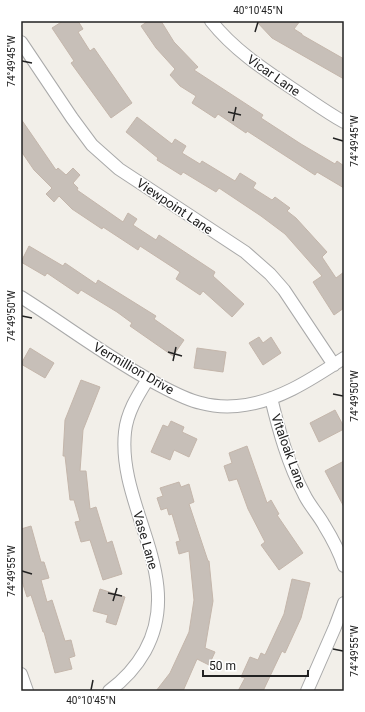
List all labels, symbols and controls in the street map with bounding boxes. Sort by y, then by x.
text: 40°10'45"N [233,5,283,16]
text: 74°49'45"W [6,35,17,87]
street label: Vicar Lane [244,52,303,99]
text: 74°49'45"W [349,115,360,167]
street label: Viewpoint Lane [134,175,216,238]
text: 74°49'50"W [6,290,17,342]
street label: Vermillion Drive [91,339,177,398]
text: 74°49'50"W [349,370,360,422]
street label: Vitaloak Lane [268,412,309,491]
street label: Vase Lane [130,509,161,571]
text: 74°49'55"W [6,545,17,597]
text: 74°49'55"W [349,625,360,677]
scale bar [203,652,308,678]
text: 50 m [209,659,236,673]
text: 40°10'45"N [66,695,116,706]

